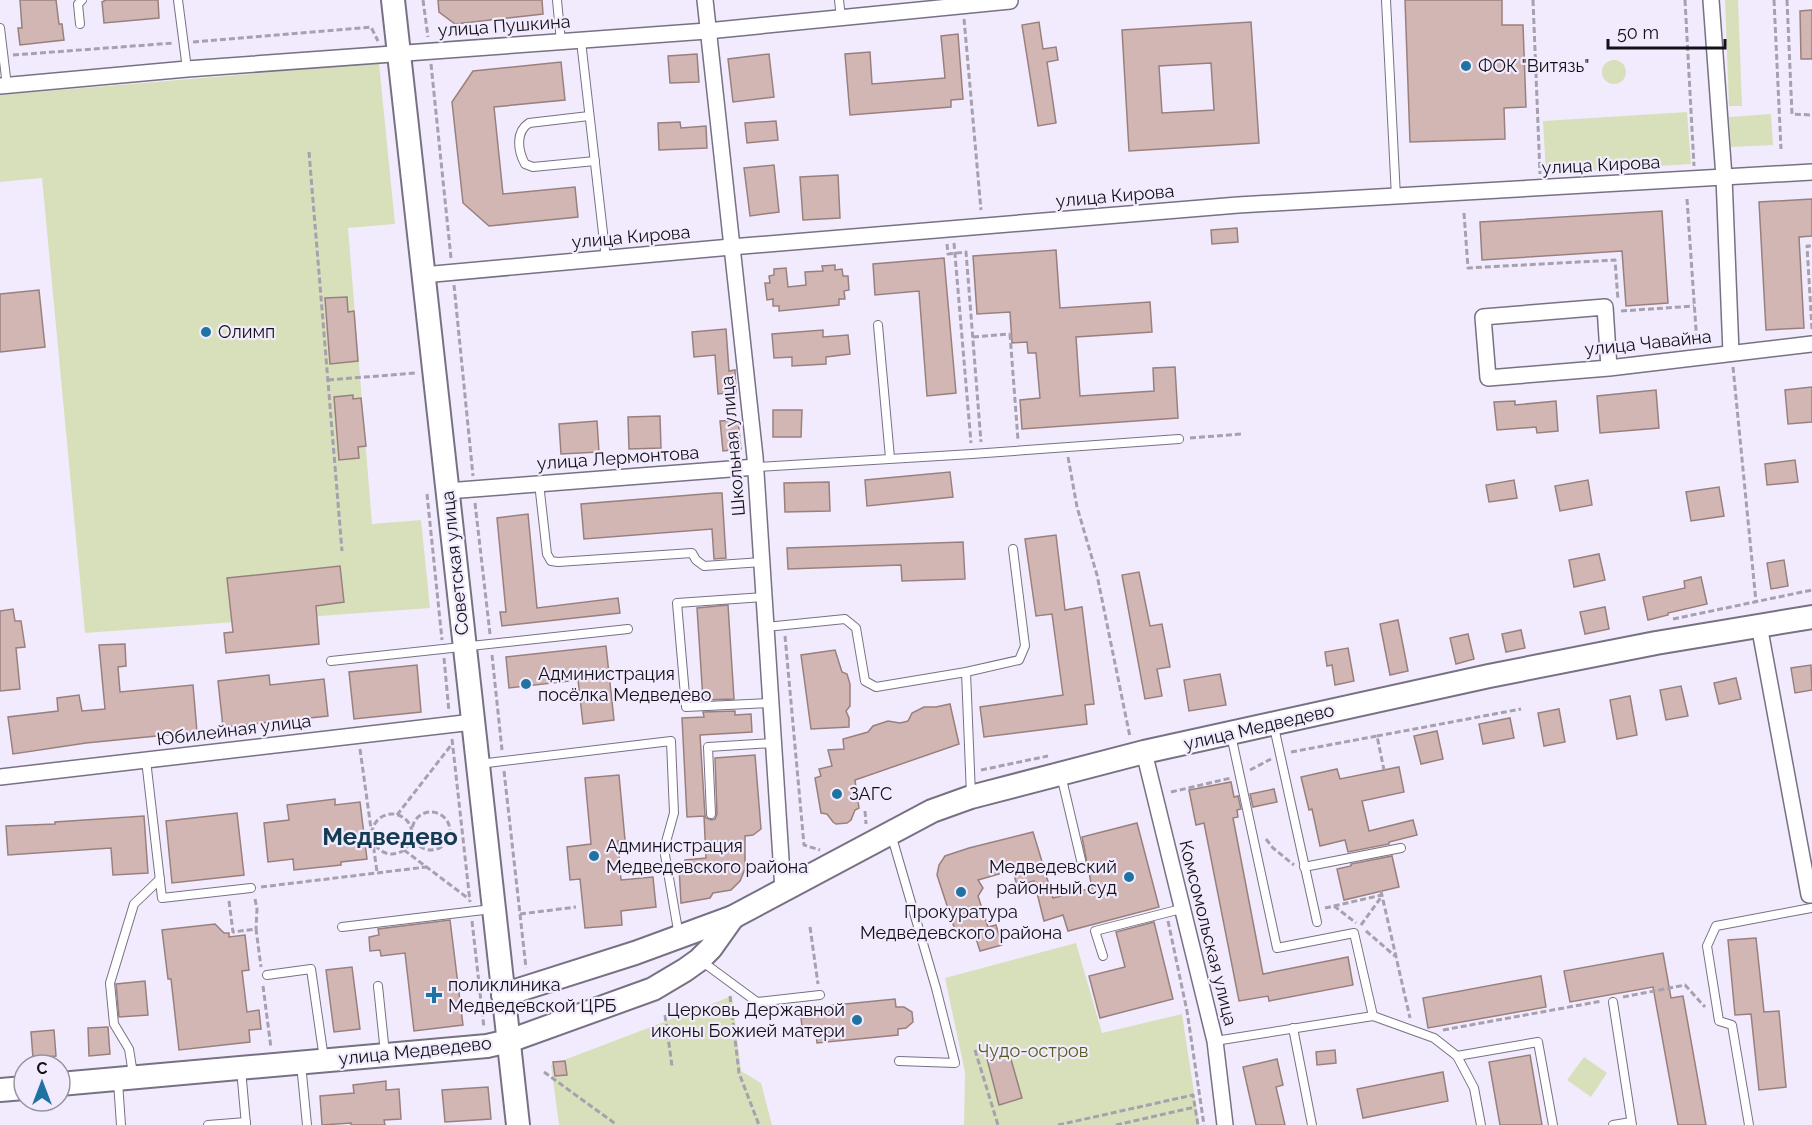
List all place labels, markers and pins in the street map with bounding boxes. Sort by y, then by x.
place label: ФОК "Витязь" [1478,55,1590,76]
marker: ФОК "Витязь" [1459,59,1473,73]
place label: Олимп [218,321,275,342]
marker: Олимп [199,325,213,339]
place label: Администрация посёлка Медведево [538,663,712,705]
marker: Администрация посёлка Медведево [519,677,533,691]
place label: ЗАГС [849,783,892,804]
marker: ЗАГС [830,787,844,801]
place label: Администрация Медведевского района [606,835,808,877]
marker: Администрация Медведевского района [587,849,601,863]
place label: Медведевский районный суд [989,856,1117,898]
marker: Медведевский районный суд [1122,870,1136,884]
marker: Прокуратура Медведевского района [954,885,968,899]
place label: Прокуратура Медведевского района [860,901,1062,943]
place label: поликлиника Медведевской ЦРБ [448,974,617,1016]
marker: поликлиника Медведевской ЦРБ [425,986,443,1004]
place label: Церковь Державной иконы Божией матери [651,999,845,1041]
marker: Церковь Державной иконы Божией матери [850,1013,864,1027]

